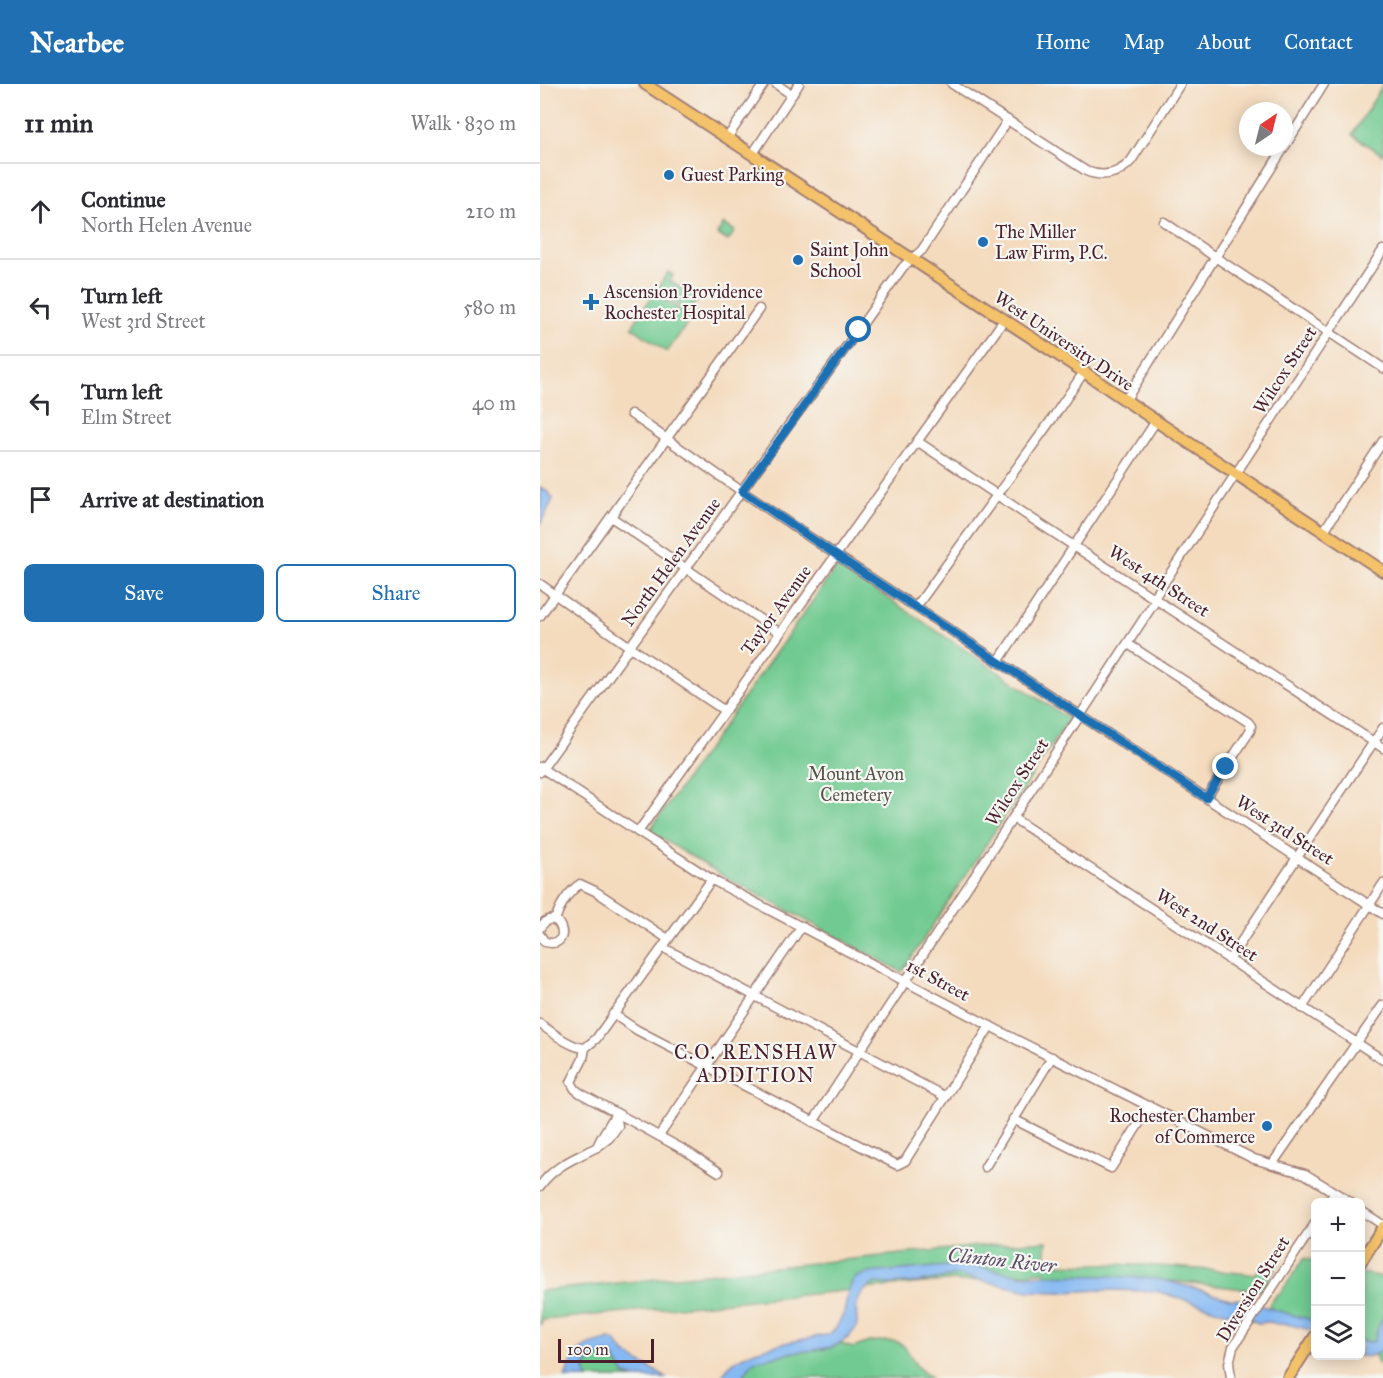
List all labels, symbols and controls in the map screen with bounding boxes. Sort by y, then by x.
text: Nearbee [30,25,124,60]
text: Home [1035,29,1090,55]
text: Map [1123,29,1164,55]
text: About [1197,29,1251,55]
text: Contact [1284,29,1353,55]
north arrow [1239,102,1293,156]
text: 11 min [24,107,93,139]
text: Walk · 830 m [410,111,516,135]
place label: Guest Parking [681,164,784,187]
marker: Guest Parking [662,168,676,182]
text: Continue [81,186,166,213]
icon: ahead [24,195,57,228]
text: 210 m [466,199,516,223]
text: North Helen Avenue [81,213,252,237]
place label: The Miller Law Firm, P.C. [995,221,1108,264]
marker: The Miller Law Firm, P.C. [976,235,990,249]
place label: Saint John School [810,239,889,282]
marker: Saint John School [791,253,805,267]
place label: Ascension Providence Rochester Hospital [603,281,763,324]
text: Turn left [81,282,163,309]
street label: West University Drive [990,286,1138,396]
icon: left [24,291,57,324]
marker: Ascension Providence Rochester Hospital [582,293,600,311]
text: 580 m [463,295,516,319]
text: West 3rd Street [81,309,206,333]
route start [845,316,871,342]
street label: Wilcox Street [1249,322,1322,418]
text: Turn left [81,378,163,405]
icon: left [24,387,57,420]
text: 40 m [472,391,516,415]
text: Elm Street [81,405,172,429]
icon: arrive [24,483,57,516]
text: Arrive at destination [81,486,264,513]
street label: North Helen Avenue [617,493,725,631]
street label: West 4th Street [1105,540,1214,622]
street label: Taylor Avenue [736,561,816,659]
button: Save [24,564,264,622]
button: Share [276,564,516,622]
street label: Wilcox Street [981,734,1054,830]
route end [1212,753,1238,779]
park label: Mount Avon Cemetery [808,763,904,806]
street label: West 3rd Street [1232,790,1339,870]
street label: West 2nd Street [1152,884,1263,966]
street label: 1st Street [903,954,974,1006]
district label: C.O. RENSHAW ADDITION [674,1040,838,1087]
place label: Rochester Chamber of Commerce [1109,1105,1255,1148]
marker: Rochester Chamber of Commerce [1260,1119,1274,1133]
map controls [1311,1198,1365,1360]
button: + [1311,1198,1365,1252]
street label: Diversion Street [1212,1232,1295,1346]
water label: Clinton River [947,1242,1059,1278]
button: − [1311,1252,1365,1306]
button: layers [1311,1306,1365,1360]
scale bar [558,1336,654,1364]
text: 100 m [567,1340,609,1359]

